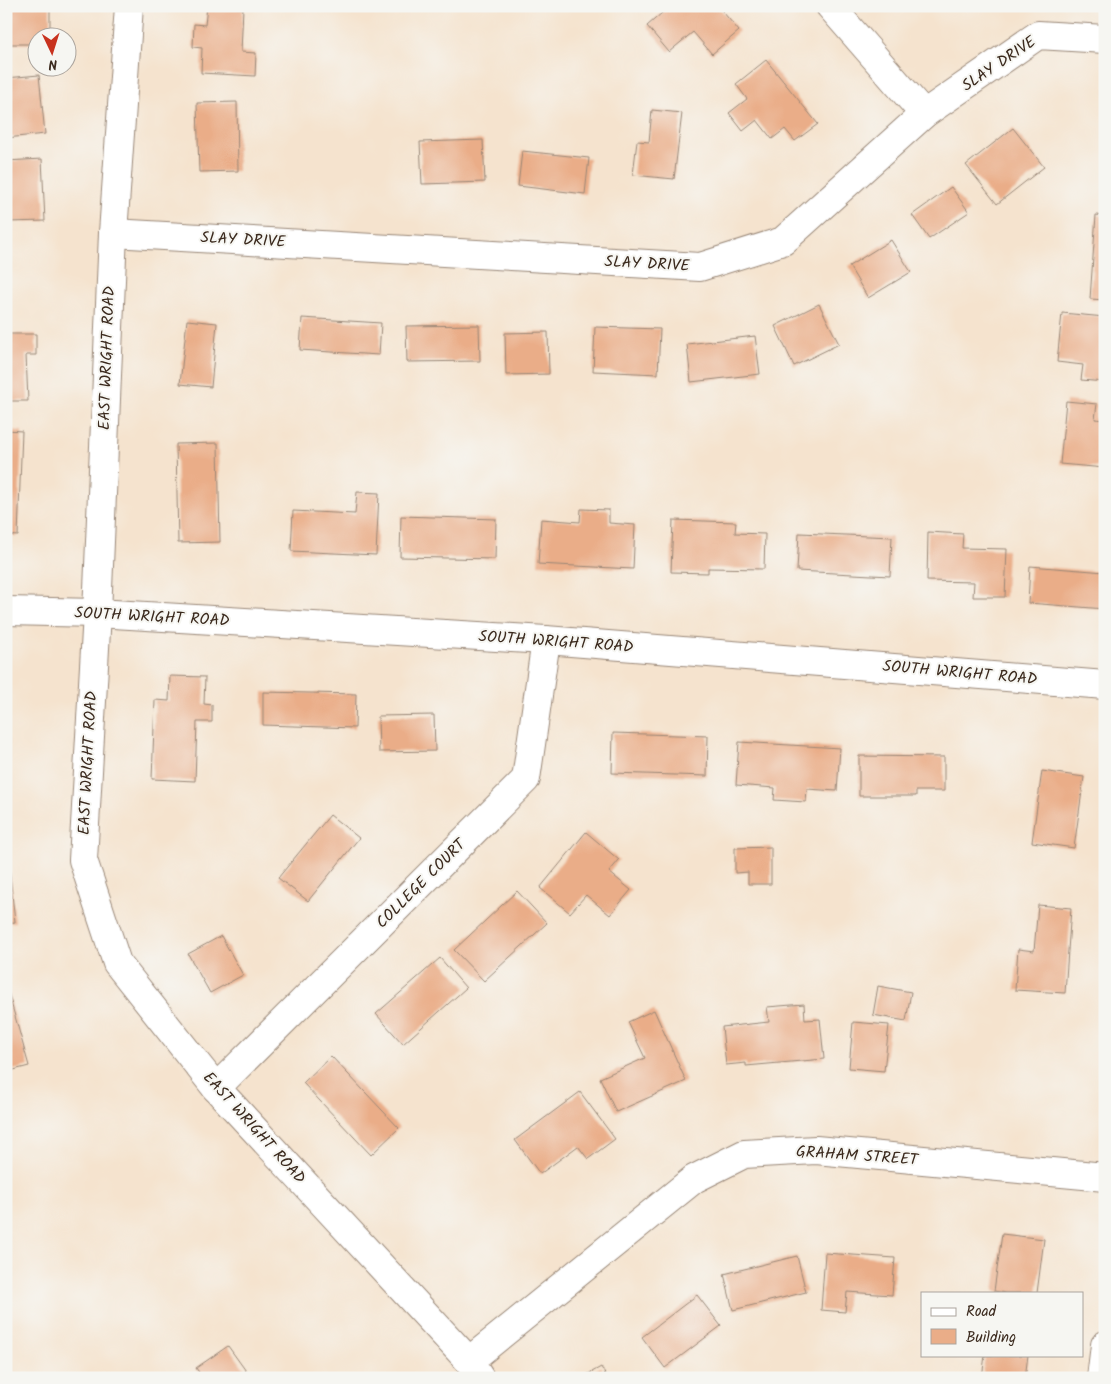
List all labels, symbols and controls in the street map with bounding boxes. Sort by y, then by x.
north arrow [28,28,78,78]
street label: SLAY DRIVE [957,29,1042,98]
text: N [48,53,58,75]
street label: SLAY DRIVE [200,225,287,255]
street label: SLAY DRIVE [604,249,691,279]
street label: EAST WRIGHT ROAD [92,286,122,430]
street label: SOUTH WRIGHT ROAD [74,600,230,634]
street label: SOUTH WRIGHT ROAD [478,624,634,660]
street label: SOUTH WRIGHT ROAD [882,654,1038,692]
street label: EAST WRIGHT ROAD [72,690,104,836]
street label: COLLEGE COURT [370,832,473,935]
street label: EAST WRIGHT ROAD [197,1066,311,1190]
street label: GRAHAM STREET [795,1139,920,1173]
legend [921,1292,1084,1356]
text: Road [966,1300,997,1324]
text: Building [966,1326,1016,1350]

